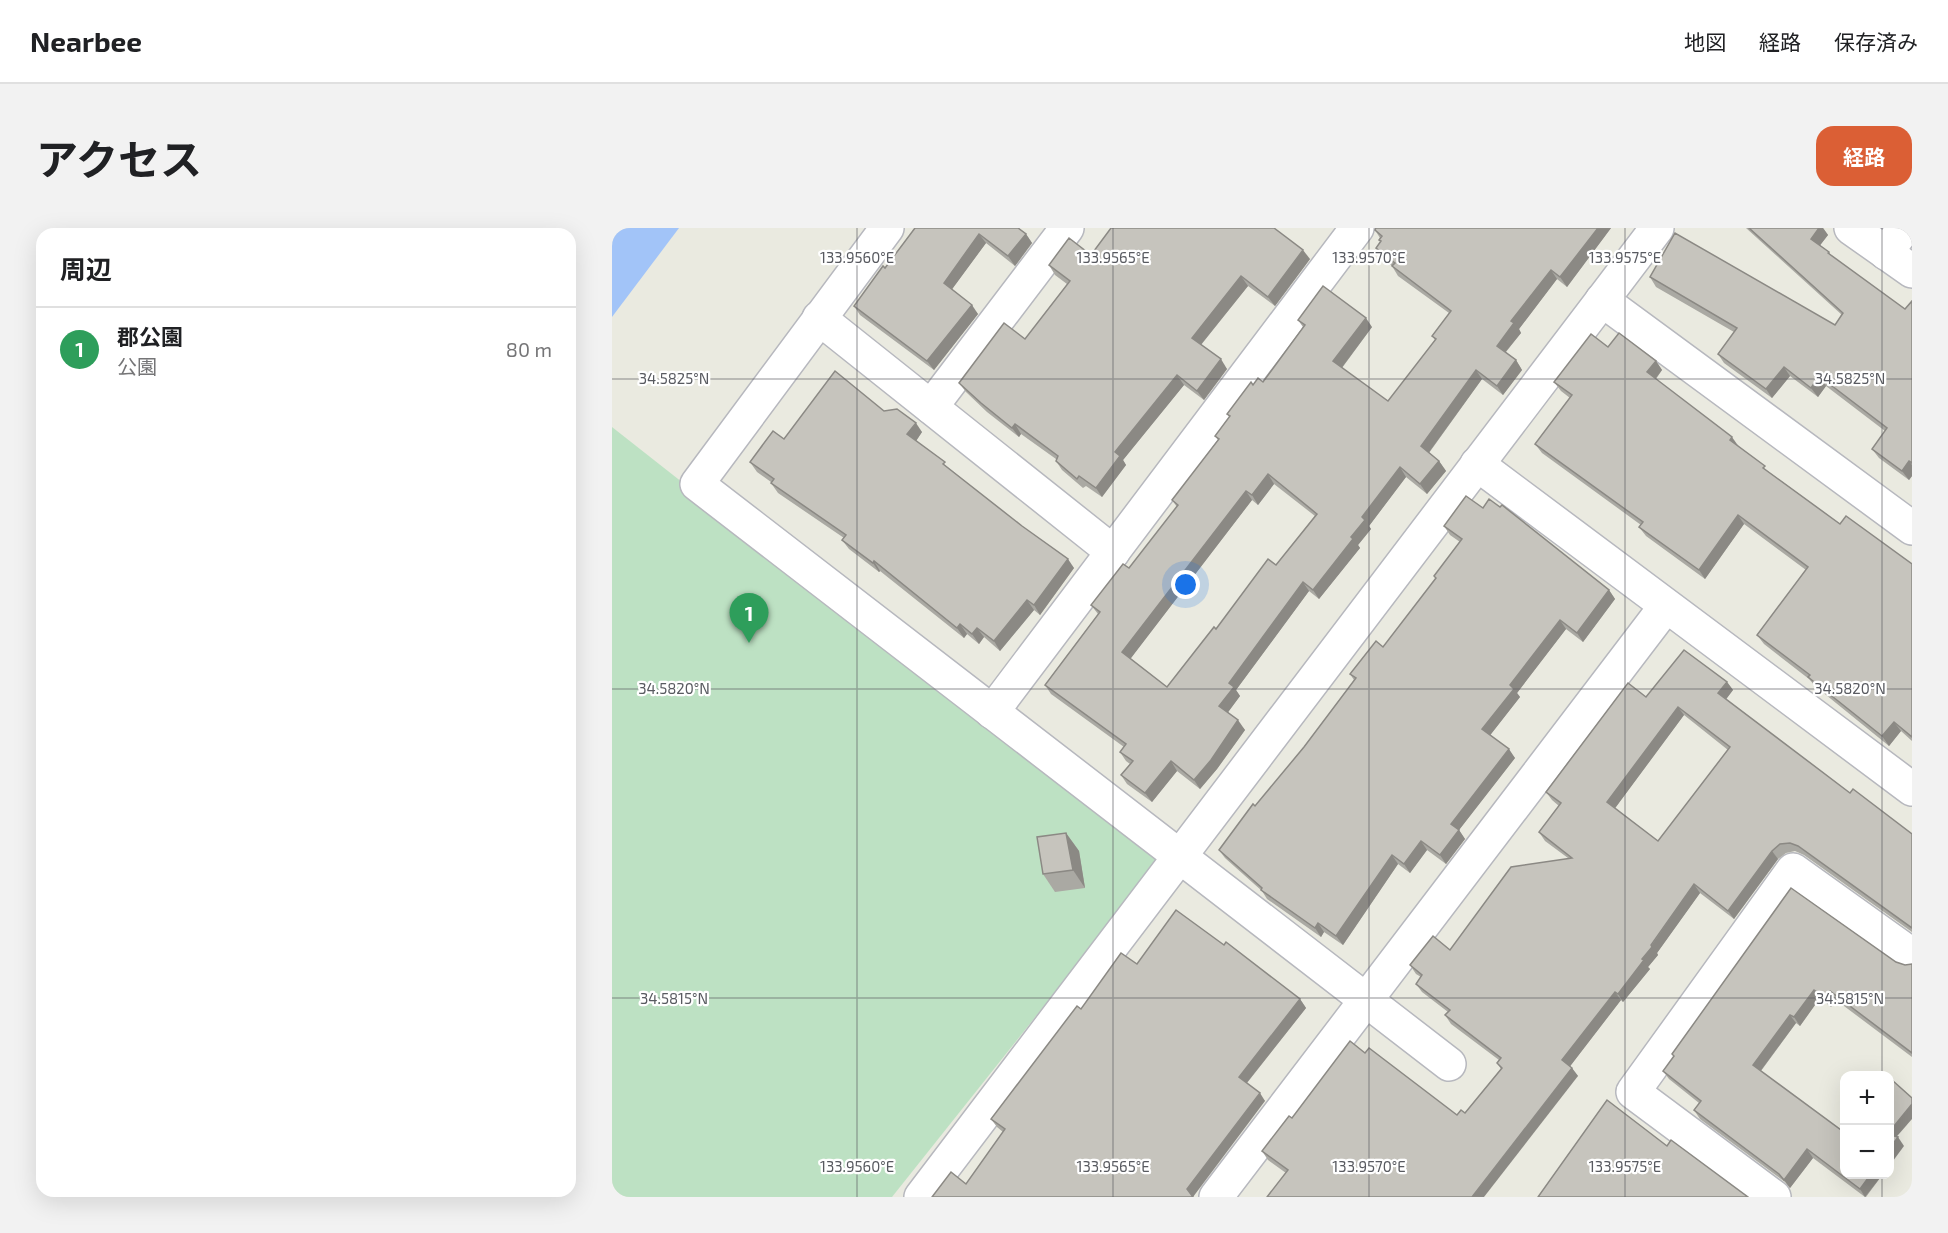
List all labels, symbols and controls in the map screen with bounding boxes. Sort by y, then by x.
text: Nearbee [30,24,142,58]
text: 地図 [1684,29,1726,54]
text: 経路 [1759,29,1801,54]
text: 保存済み [1834,29,1918,54]
button: 経路 [1816,126,1912,186]
text: アクセス [36,133,202,183]
text: 133.9560°E [820,248,894,266]
text: 133.9565°E [1076,248,1150,266]
text: 133.9570°E [1332,248,1406,266]
text: 133.9575°E [1589,248,1661,266]
text: 周辺 [60,253,112,284]
text: 郡公園 [117,323,183,349]
text: 1 [75,337,84,361]
text: 80 m [506,337,552,361]
text: 公園 [117,354,157,378]
text: 34.5825°N [639,369,709,387]
text: 34.5825°N [1815,369,1885,387]
your location [1171,570,1200,599]
pin: 1 [730,594,768,643]
text: 34.5820°N [638,679,710,697]
text: 34.5820°N [1814,679,1886,697]
text: 34.5815°N [640,989,708,1007]
text: 34.5815°N [1816,989,1884,1007]
map controls [1840,1071,1894,1179]
button: + [1840,1071,1894,1125]
button: − [1840,1125,1894,1179]
text: 133.9560°E [820,1157,894,1175]
text: 133.9565°E [1076,1157,1150,1175]
text: 133.9570°E [1332,1157,1406,1175]
text: 133.9575°E [1589,1157,1661,1175]

